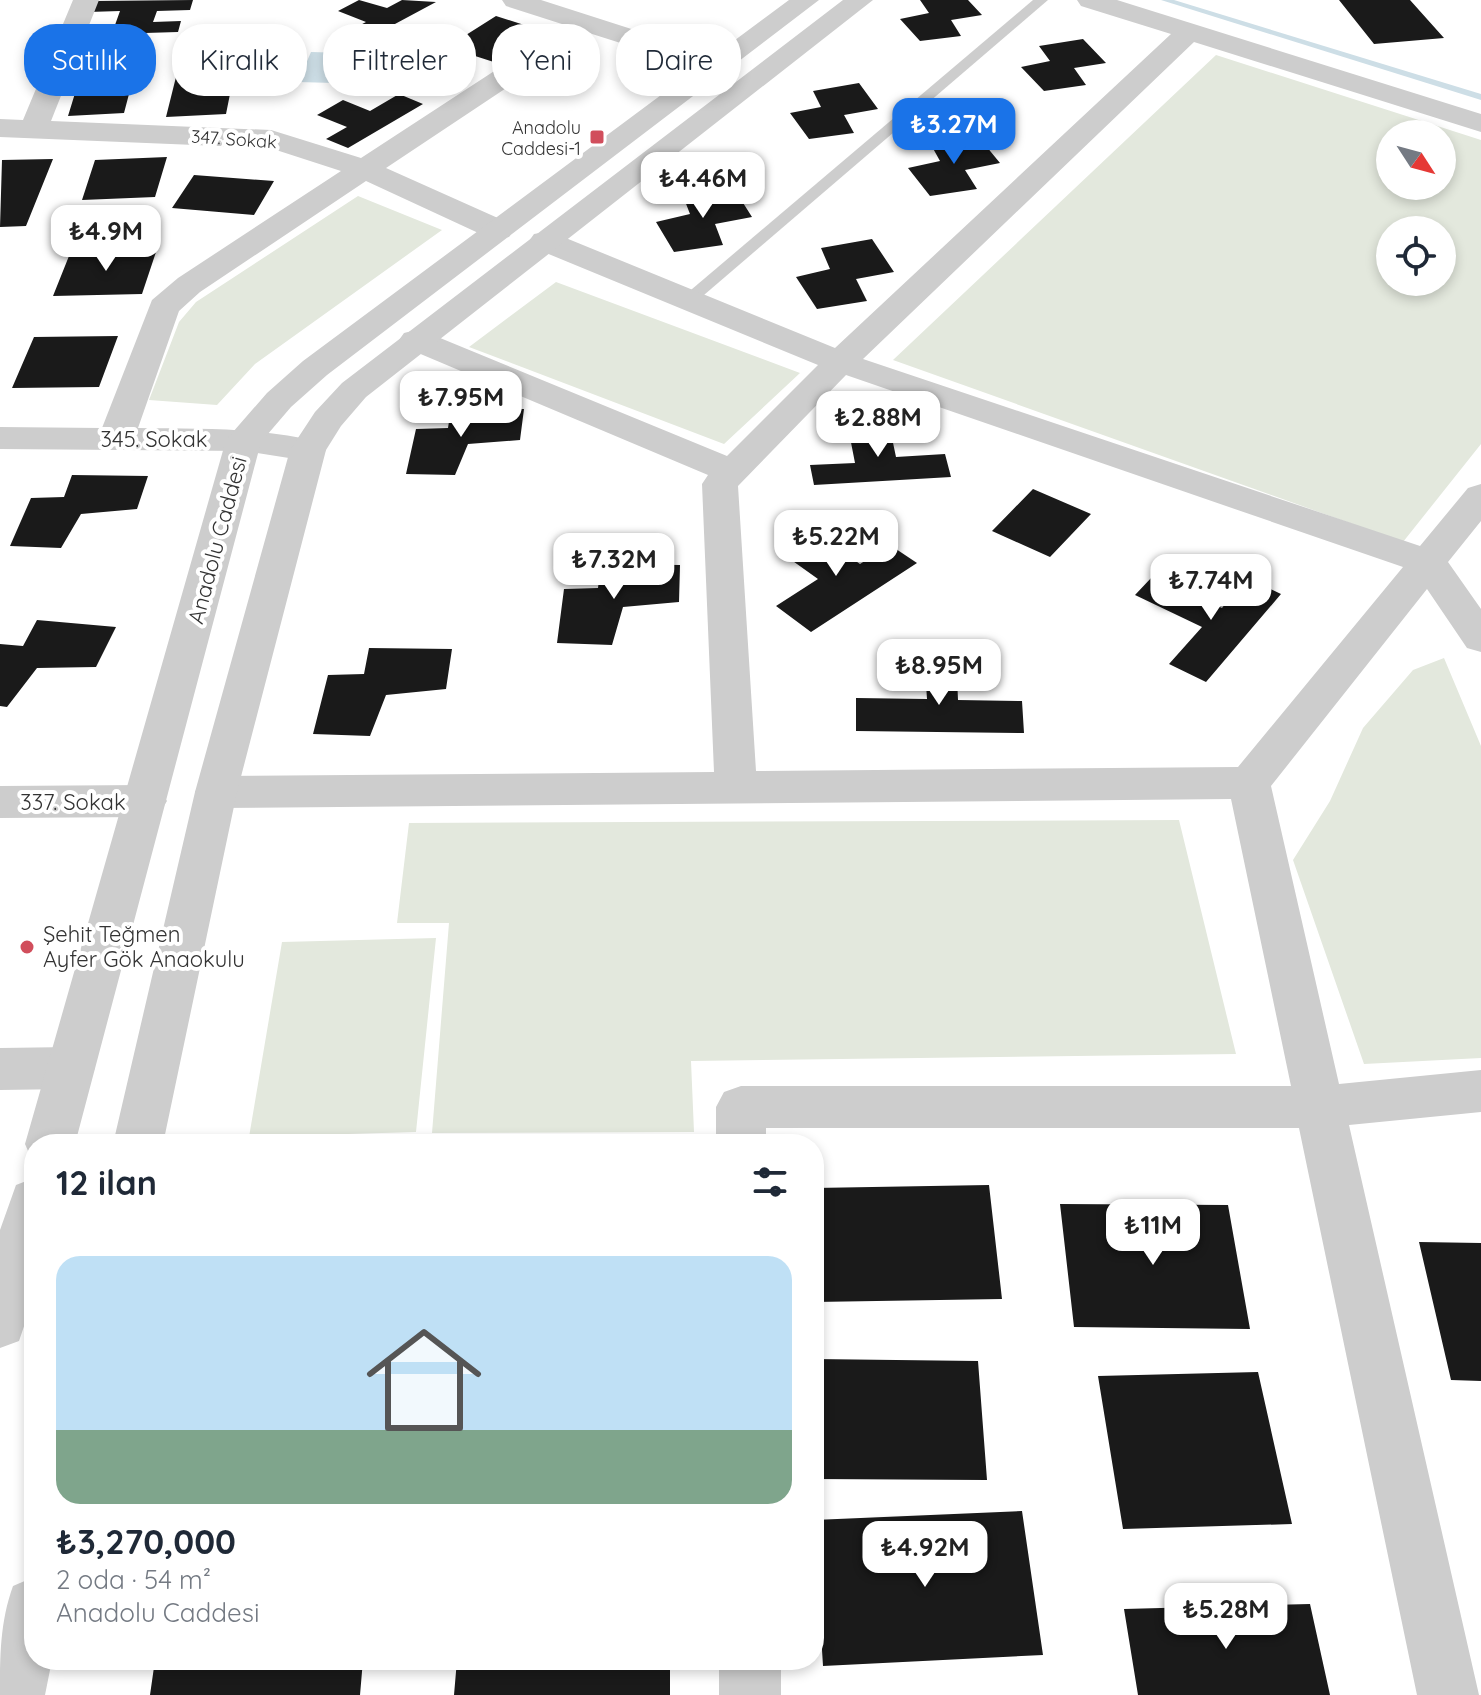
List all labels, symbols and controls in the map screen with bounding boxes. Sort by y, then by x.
chip: Satılık [24,24,156,96]
chip: Kiralık [172,24,307,96]
chip: Filtreler [323,24,476,96]
chip: Yeni [492,24,600,96]
chip: Daire [616,24,741,96]
pin: ₺3.27M [889,98,1019,166]
text: ₺3.27M [910,107,998,140]
place label: Anadolu Caddesi-1 [501,116,581,160]
north arrow [1376,120,1456,200]
map controls [1376,120,1456,296]
street label: 347. Sokak [190,125,278,153]
marker: Anadolu Caddesi-1 [588,128,606,146]
pin: ₺4.46M [638,152,768,220]
text: ₺4.46M [659,161,747,194]
pin: ₺4.9M [50,205,162,273]
text: ₺4.9M [69,214,143,247]
button: locate [1376,216,1456,296]
pin: ₺7.95M [396,371,526,439]
text: ₺7.95M [418,380,504,413]
pin: ₺2.88M [813,391,943,459]
text: ₺2.88M [834,400,922,433]
street label: 345. Sokak [100,425,208,453]
street label: Anadolu Caddesi [181,453,253,627]
pin: ₺5.22M [771,510,901,578]
text: ₺5.22M [792,519,880,552]
pin: ₺7.32M [549,533,679,601]
text: ₺7.32M [571,542,657,575]
pin: ₺7.74M [1146,554,1276,622]
text: ₺7.74M [1168,563,1254,596]
pin: ₺8.95M [874,639,1004,707]
text: ₺8.95M [895,648,983,681]
street label: 337. Sokak [20,788,126,816]
place label: Şehit Teğmen Ayfer Gök Anaokulu [43,920,245,973]
marker: Şehit Teğmen Ayfer Gök Anaokulu [18,938,36,956]
icon: filters [748,1160,792,1204]
text: 12 ilan [56,1161,157,1204]
pin: ₺11M [1106,1199,1200,1267]
text: ₺11M [1124,1208,1182,1241]
icon: home [352,1308,496,1452]
text: ₺3,270,000 [56,1520,236,1563]
pin: ₺4.92M [860,1521,990,1589]
text: ₺4.92M [880,1530,970,1563]
text: 2 oda · 54 m² [56,1563,211,1596]
pin: ₺5.28M [1161,1583,1291,1651]
text: ₺5.28M [1182,1592,1270,1625]
text: Anadolu Caddesi [56,1596,260,1629]

